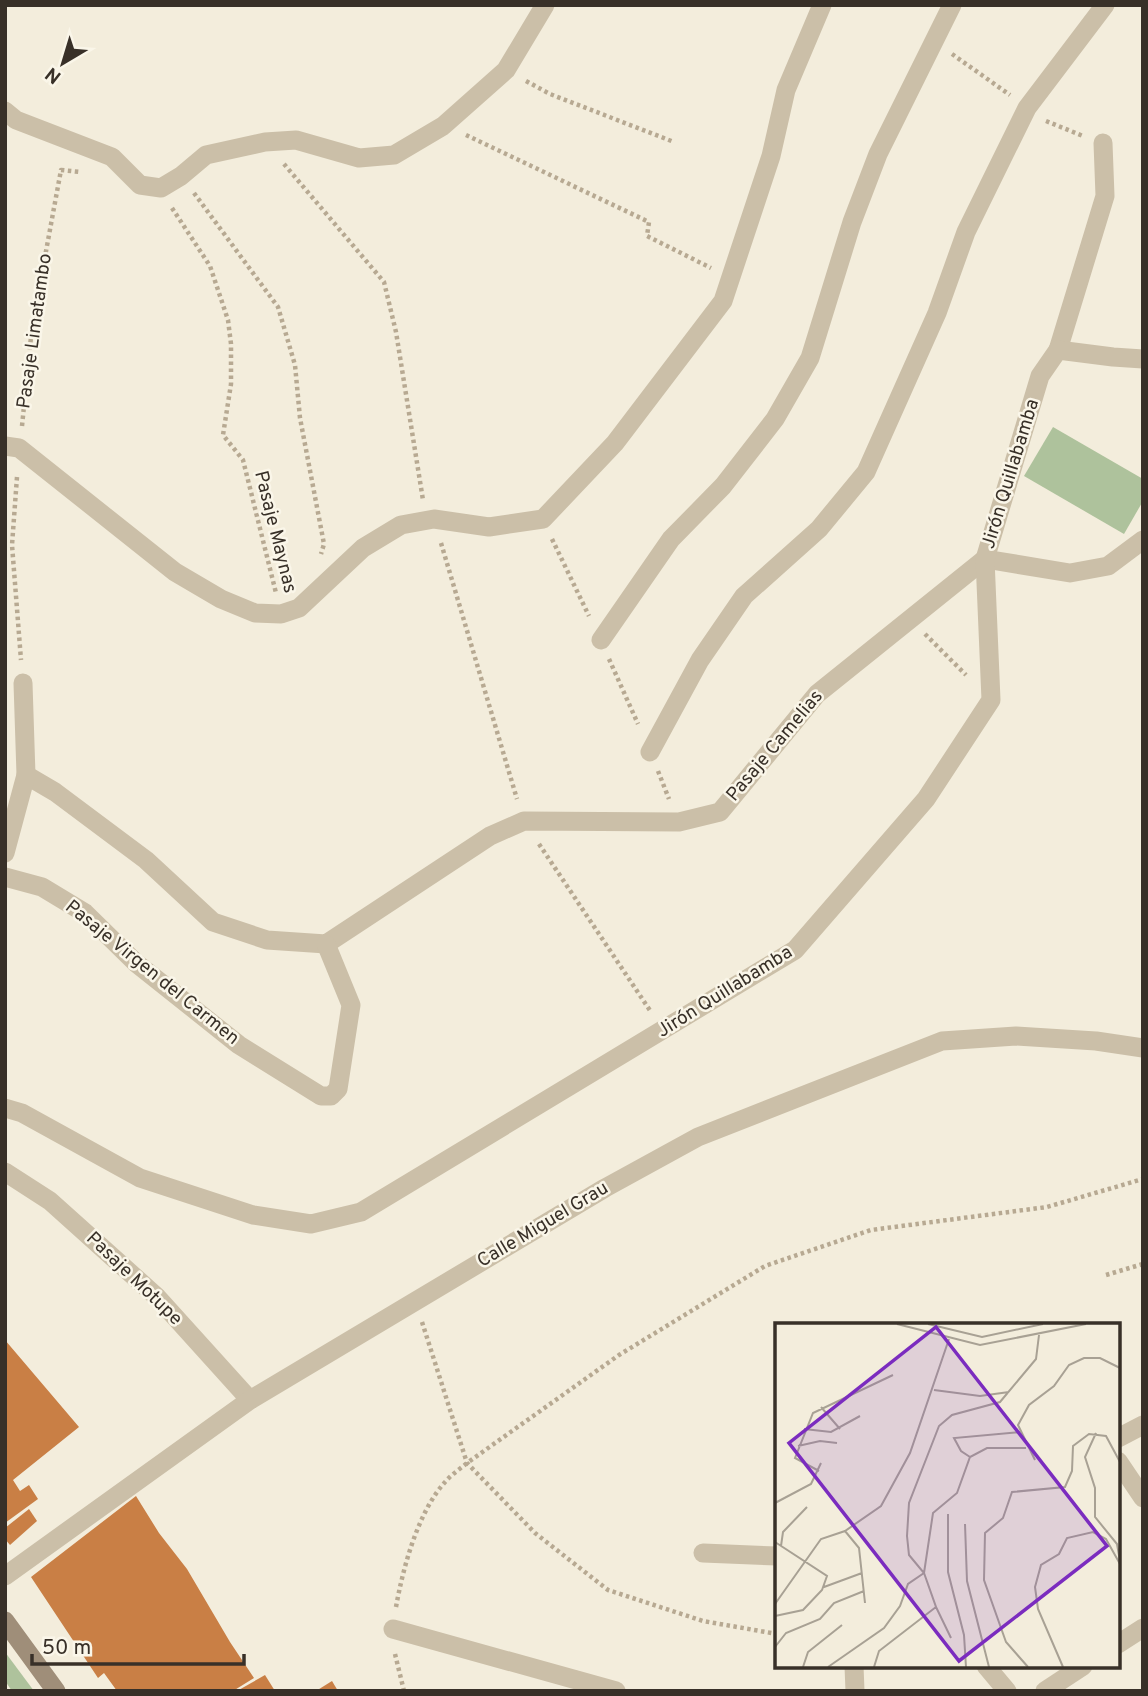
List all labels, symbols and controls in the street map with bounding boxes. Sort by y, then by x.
north arrow [28,28,98,98]
text: N [41,61,67,88]
street label: Pasaje Limatambo [12,252,58,410]
street label: Jirón Quillabamba [977,396,1045,552]
street label: Pasaje Maynas [248,468,302,596]
street label: Pasaje Camelias [721,685,829,807]
street label: Pasaje Virgen del Carmen [60,895,244,1051]
street label: Jirón Quillabamba [653,941,797,1043]
street label: Calle Miguel Grau [473,1176,613,1274]
street label: Pasaje Motupe [81,1227,187,1331]
inset map [775,1323,1120,1668]
scale bar [32,1622,243,1666]
text: 50 m [42,1635,91,1662]

